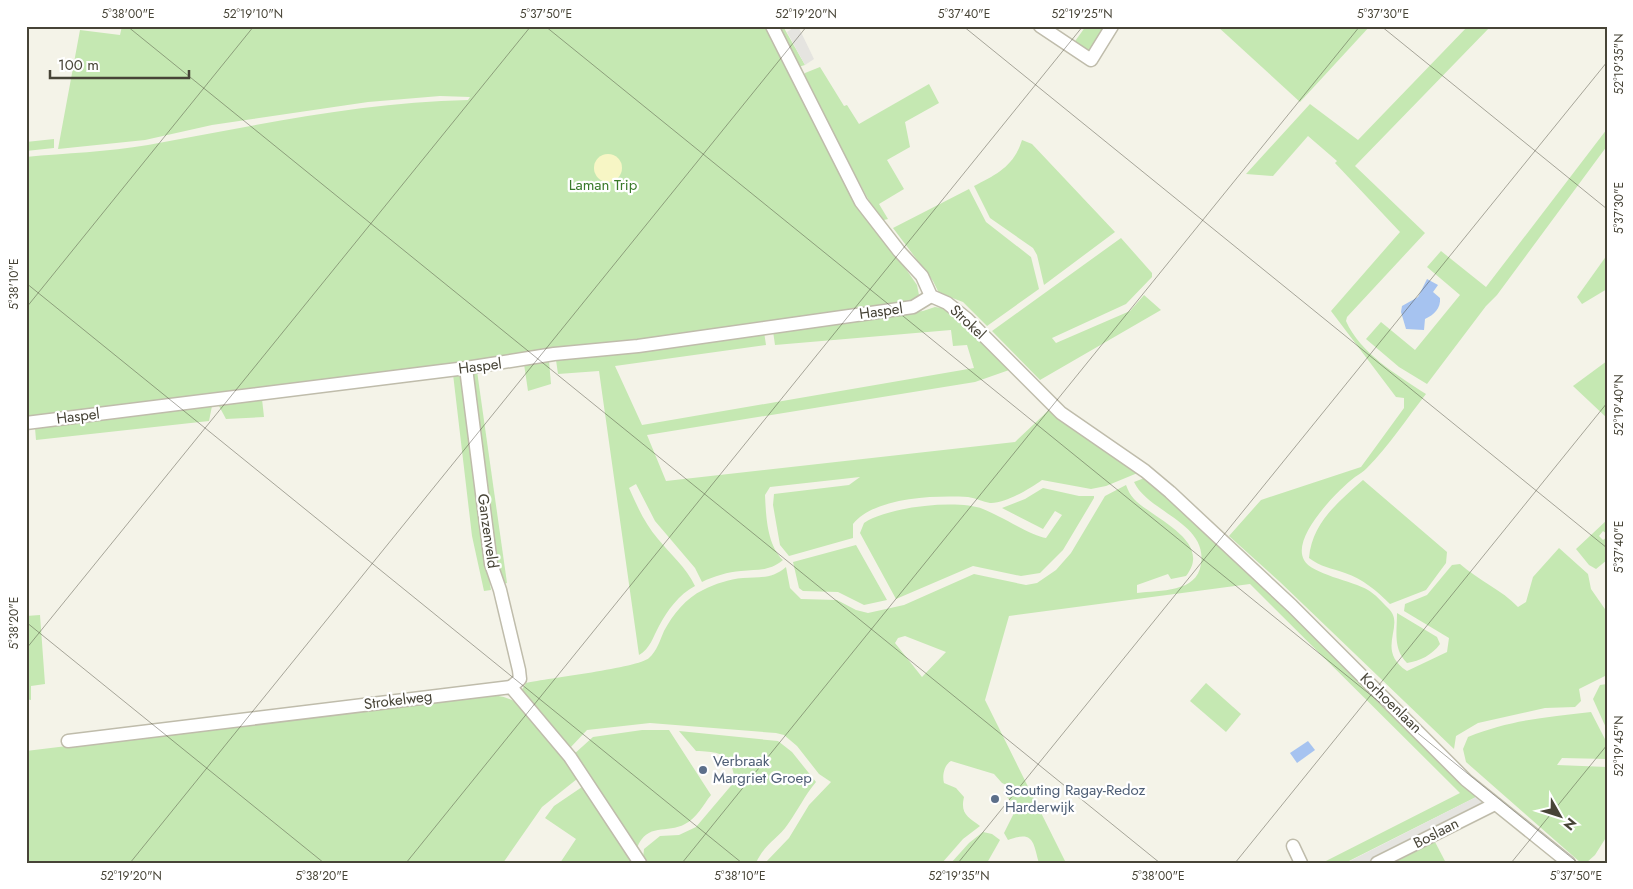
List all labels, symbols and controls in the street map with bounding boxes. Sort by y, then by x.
text: 5°38'00"E [101,5,155,23]
text: 52°19'10"N [223,5,283,23]
text: 5°37'50"E [520,5,572,23]
text: 52°19'20"N [775,5,837,23]
text: 5°37'40"E [938,5,990,23]
text: 52°19'25"N [1051,5,1113,23]
text: 5°37'30"E [1357,5,1409,23]
text: 52°19'35"N [1610,34,1628,94]
scale bar [50,48,189,80]
text: 100 m [58,54,99,76]
park label: Laman Trip [569,174,638,196]
text: 5°37'30"E [1610,182,1628,234]
text: 5°38'10"E [5,258,23,310]
street label: Haspel [858,297,904,325]
street label: Strokel [945,299,991,345]
street label: Haspel [457,352,503,380]
text: 52°19'40"N [1610,374,1628,436]
street label: Haspel [55,402,101,430]
street label: Ganzenveld [472,492,504,570]
text: 5°37'40"E [1610,521,1628,573]
text: 5°38'20"E [5,597,23,649]
street label: Korhoenlaan [1355,668,1427,738]
street label: Strokelweg [363,685,433,715]
text: 52°19'45"N [1610,715,1628,777]
place label: Verbraak Margriet Groep [713,750,812,789]
marker: Verbraak Margriet Groep [697,764,709,776]
place label: Scouting Ragay-Redoz Harderwijk [1005,779,1146,818]
north arrow [1536,792,1586,842]
marker: Scouting Ragay-Redoz Harderwijk [989,793,1001,805]
street label: Boslaan [1409,812,1463,854]
text: N [1559,814,1581,835]
text: 52°19'20"N [100,867,162,885]
text: 5°38'20"E [296,867,348,885]
text: 5°38'10"E [714,867,766,885]
text: 52°19'35"N [929,867,989,885]
text: 5°38'00"E [1131,867,1185,885]
text: 5°37'50"E [1550,867,1602,885]

